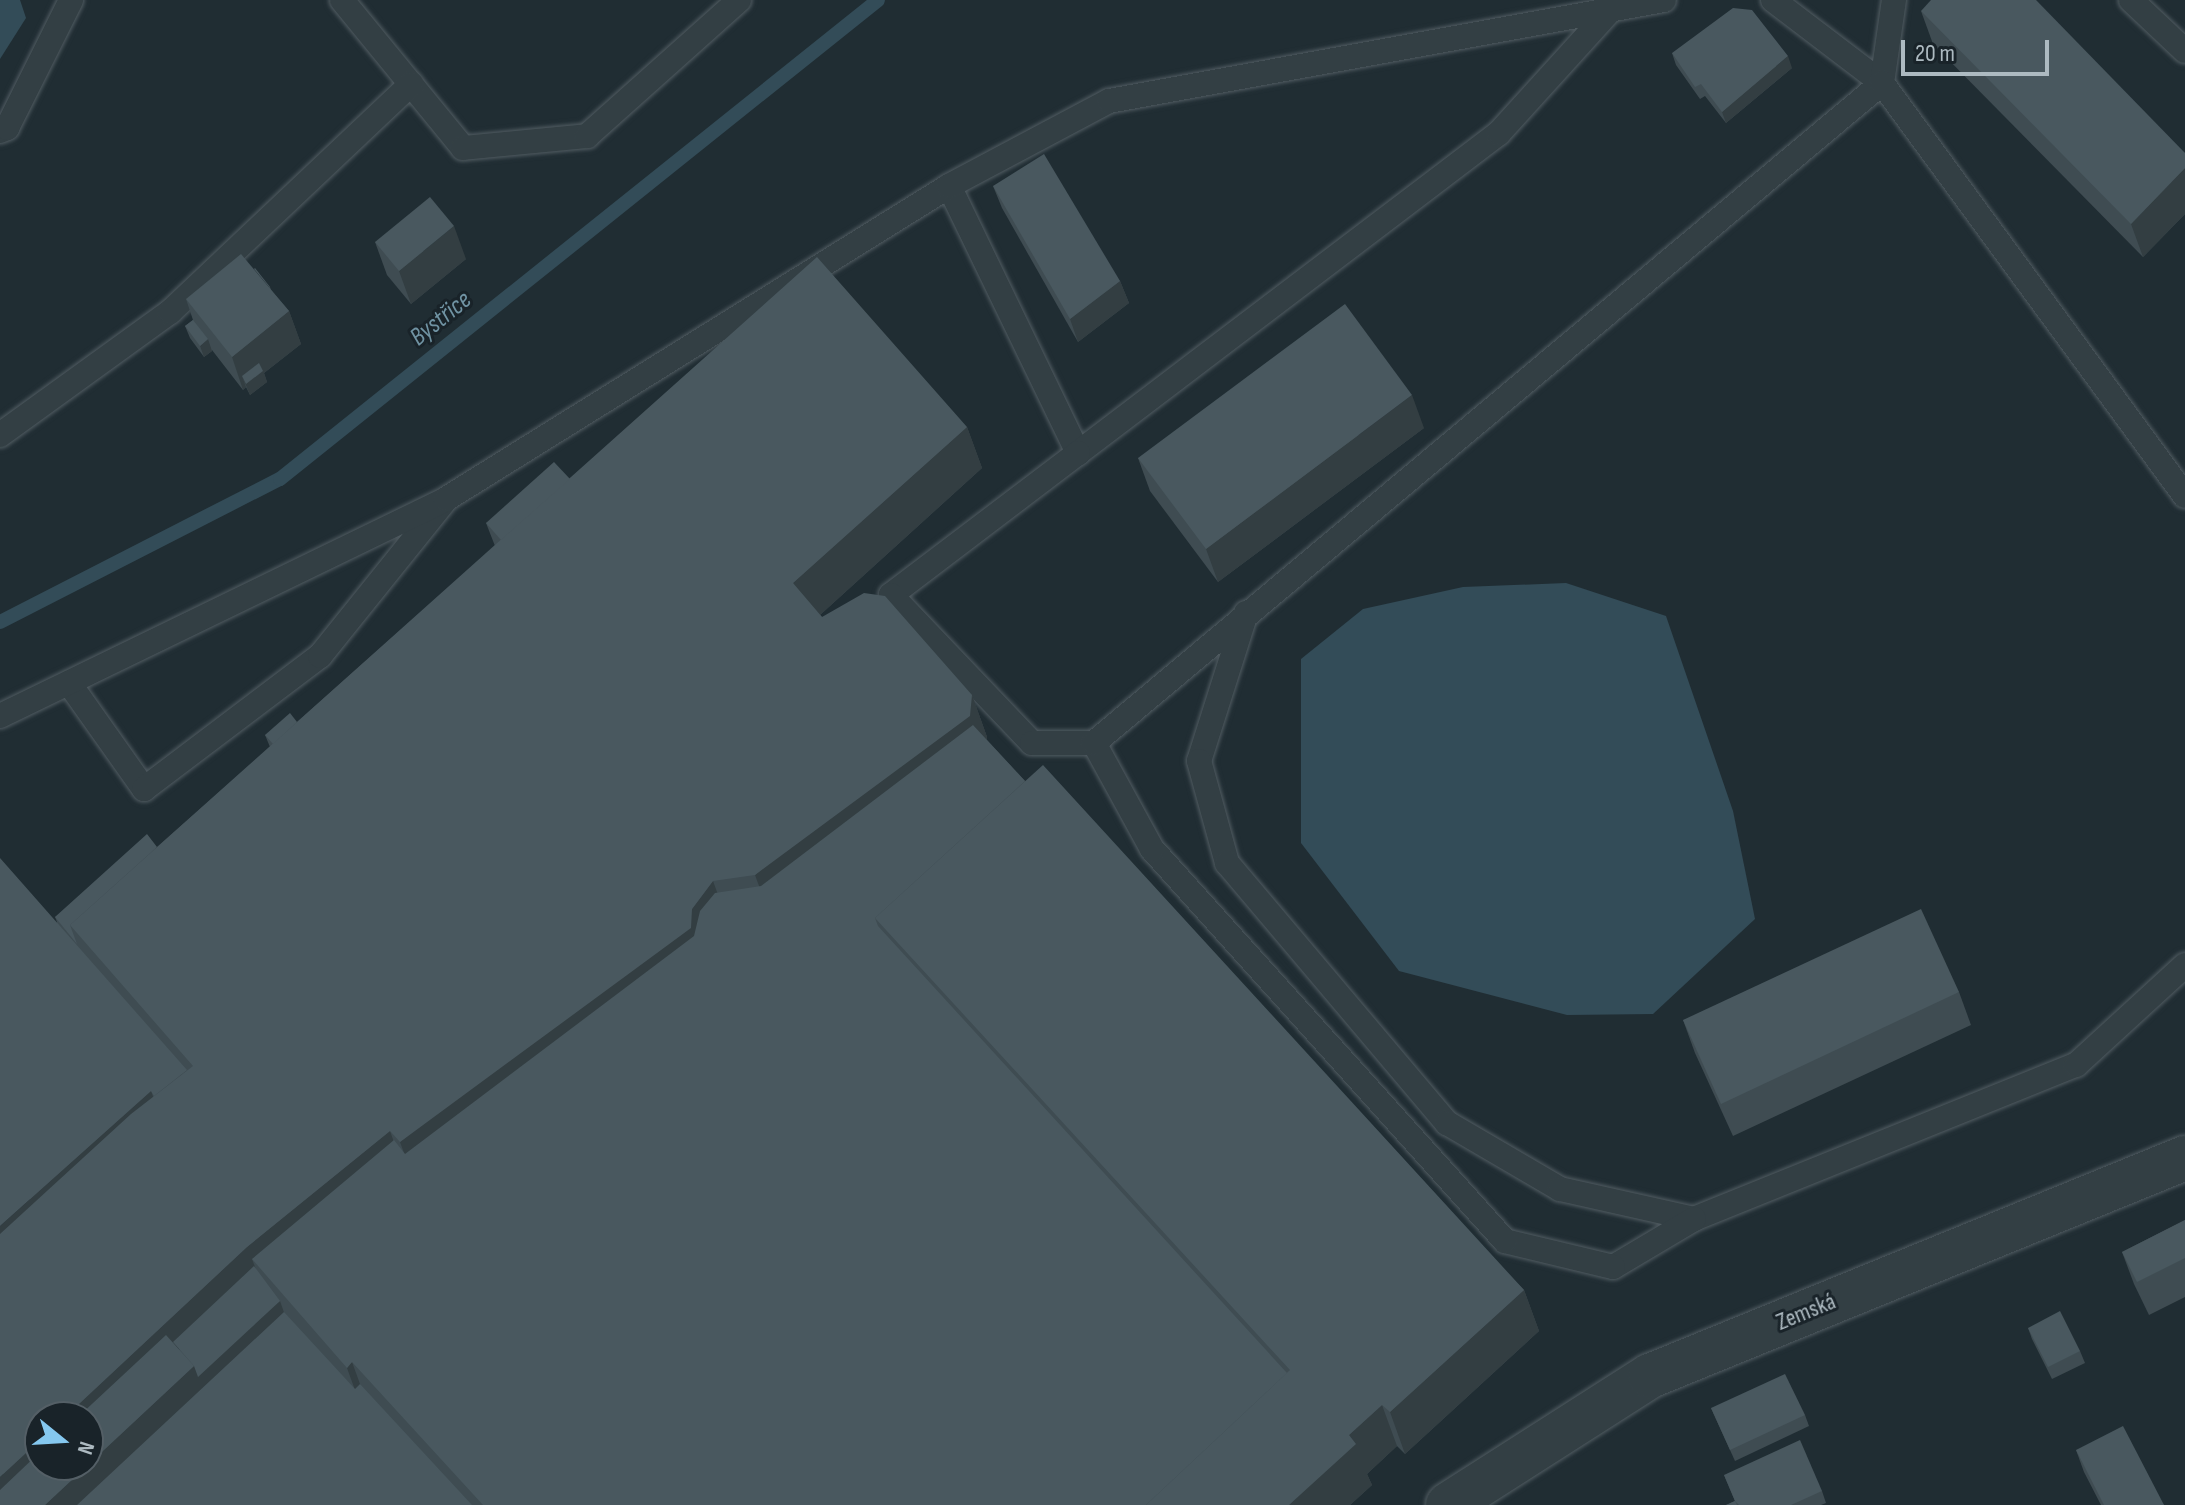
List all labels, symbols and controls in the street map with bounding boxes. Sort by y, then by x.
scale bar [1905,24,2053,74]
text: 20 m [1915,39,1955,68]
water label: Bystřice [404,285,478,353]
street label: Zemská [1772,1287,1840,1337]
north arrow [24,1401,104,1481]
text: N [71,1438,100,1458]

